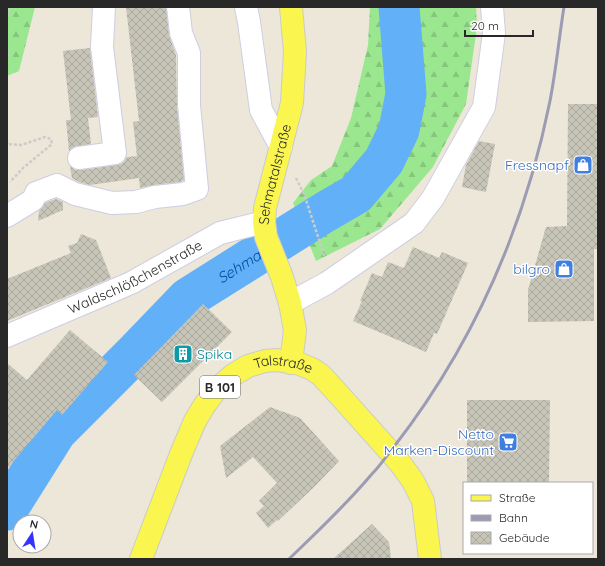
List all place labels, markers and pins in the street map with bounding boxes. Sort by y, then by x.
shop icon: Fressnapf [572,154,594,176]
place label: Fressnapf [505,156,569,174]
shop icon: bilgro [553,258,575,280]
place label: bilgro [513,260,550,278]
building icon: Spika [172,343,194,365]
place label: Spika [197,345,232,363]
place label: Netto Marken-Discount [384,425,494,459]
supermarket icon: Netto Marken-Discount [497,431,519,453]

